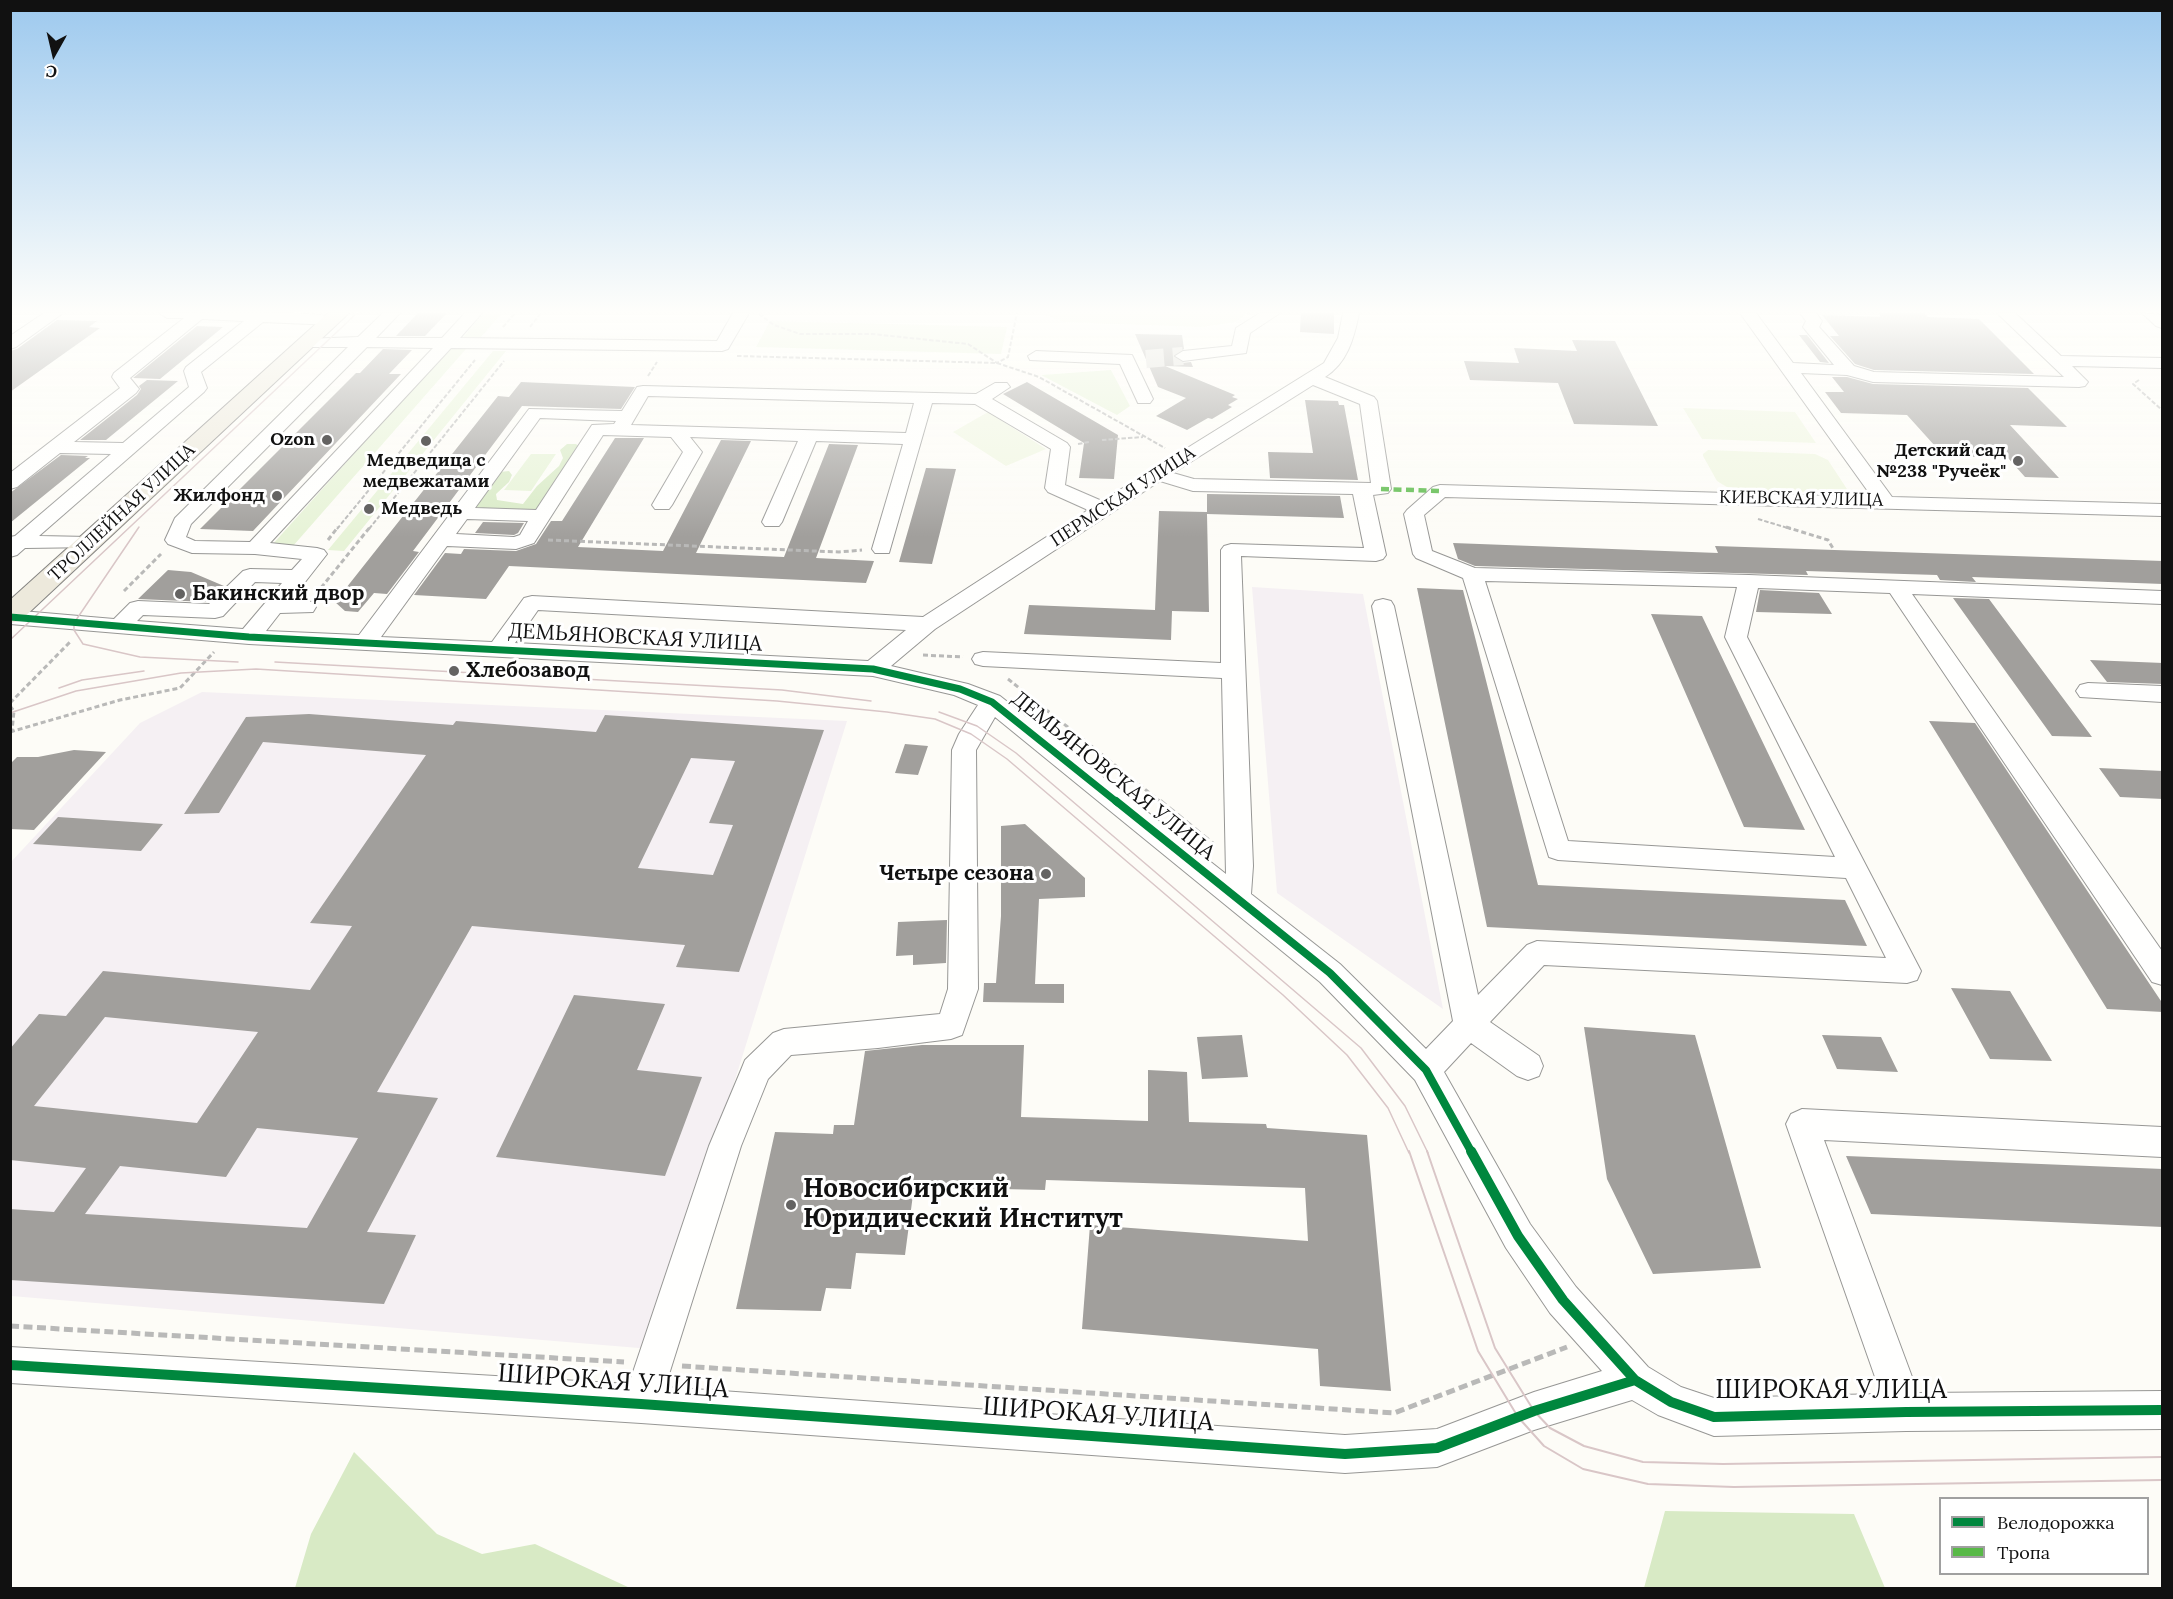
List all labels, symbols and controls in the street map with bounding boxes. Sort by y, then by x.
north arrow [24,24,84,84]
text: С [45,61,58,82]
place label: Ozon [270,429,315,451]
marker: Ozon [320,433,334,447]
marker: Медведица с медвежатами [419,434,433,448]
street label: ТРОЛЛЕЙНАЯ УЛИЦА [44,440,200,586]
place label: Детский сад №238 "Ручеёк" [1876,440,2006,482]
street label: ПЕРМСКАЯ УЛИЦА [1047,442,1199,552]
place label: Медведица с медвежатами [363,450,489,492]
marker: Детский сад №238 "Ручеёк" [2011,454,2025,468]
place label: Жилфонд [174,485,265,507]
street label: КИЕВСКАЯ УЛИЦА [1719,487,1883,511]
marker: Жилфонд [270,489,284,503]
place label: Медведь [381,498,463,520]
marker: Медведь [362,502,376,516]
place label: Бакинский двор [192,581,364,607]
marker: Бакинский двор [173,587,187,601]
street label: ДЕМЬЯНОВСКАЯ УЛИЦА [507,619,763,657]
place label: Хлебозавод [466,658,590,684]
marker: Хлебозавод [447,664,461,678]
street label: ДЕМЬЯНОВСКАЯ УЛИЦА [1006,686,1220,866]
place label: Четыре сезона [879,861,1034,887]
marker: Четыре сезона [1039,867,1053,881]
place label: Новосибирский Юридический Институт [803,1174,1123,1236]
marker: Новосибирский Юридический Институт [784,1198,798,1212]
street label: ШИРОКАЯ УЛИЦА [496,1358,730,1406]
street label: ШИРОКАЯ УЛИЦА [1715,1375,1947,1407]
street label: ШИРОКАЯ УЛИЦА [981,1391,1215,1439]
legend [1939,1497,2149,1575]
text: Велодорожка [1997,1511,2115,1534]
text: Тропа [1997,1541,2050,1564]

